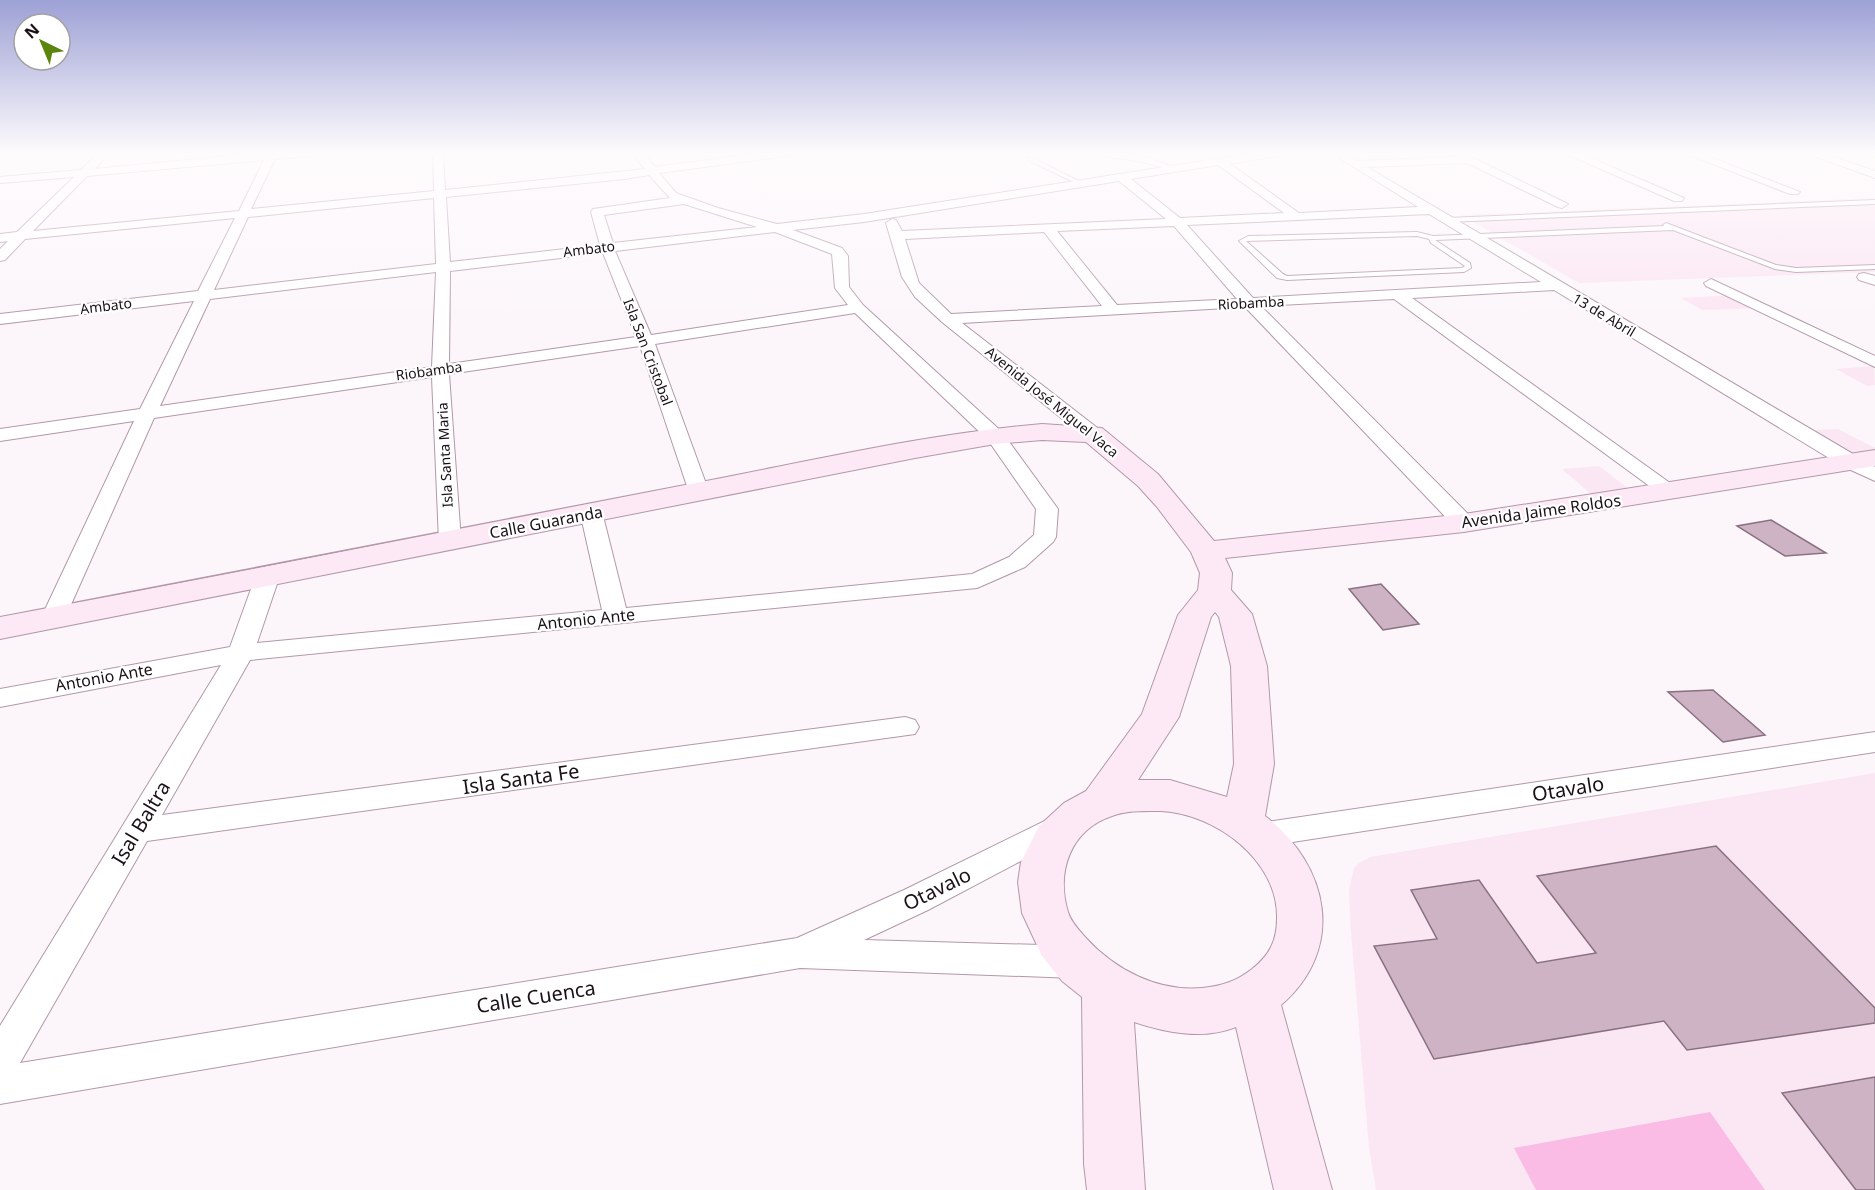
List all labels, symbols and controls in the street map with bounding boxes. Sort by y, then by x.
north arrow [12,12,72,72]
text: N [20,19,44,44]
street label: Ambato [562,236,616,261]
street label: 13 de Abril [1569,288,1639,341]
street label: Riobamba [1217,291,1285,314]
street label: Ambato [79,293,133,318]
street label: Isla San Cristobal [619,296,678,408]
street label: Avenida José Miguel Vaca [982,342,1123,461]
street label: Riobamba [395,356,463,385]
street label: Isla Santa Maria [432,402,457,508]
street label: Avenida Jaime Roldos [1460,489,1622,533]
street label: Calle Guaranda [487,500,605,544]
street label: Antonio Ante [536,603,636,635]
street label: Antonio Ante [54,658,154,696]
street label: Isla Santa Fe [461,757,581,800]
street label: Otavalo [1530,769,1606,808]
street label: Isal Baltra [105,776,176,870]
street label: Otavalo [898,860,975,917]
street label: Calle Cuenca [474,974,597,1019]

